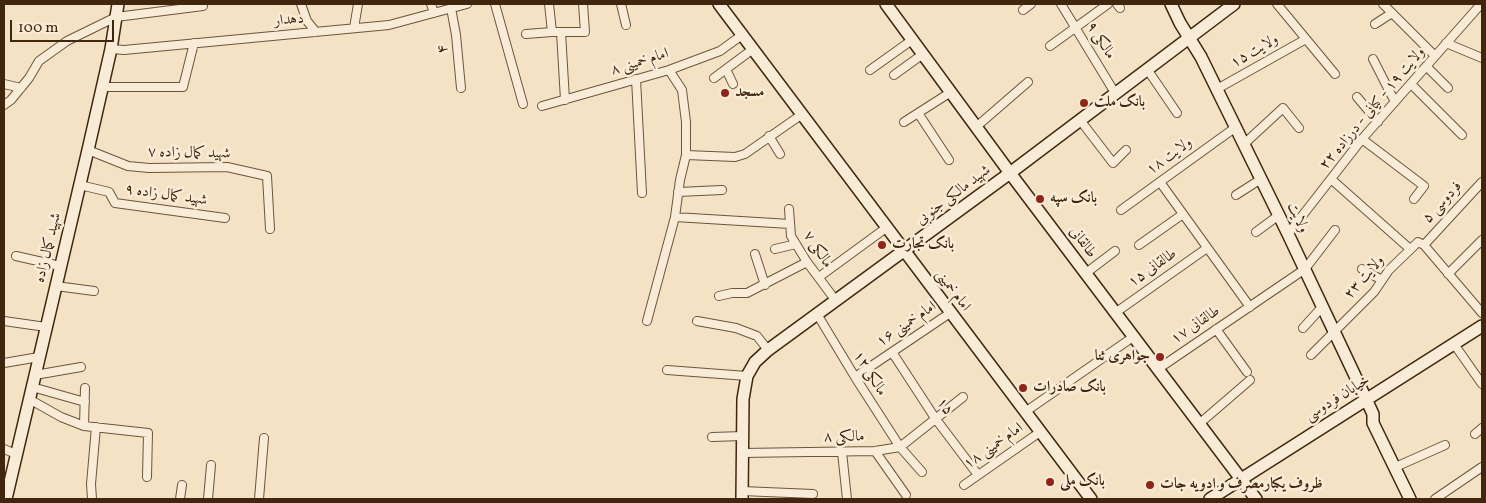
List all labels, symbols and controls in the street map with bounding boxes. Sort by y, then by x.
scale bar [12,10,116,42]
street label: دهدار [273,11,305,31]
text: 100 m [18,18,58,39]
street label: مالکی ۹ [1082,19,1118,63]
street label: ولایت ۱۵ [1228,31,1282,73]
street label: ۴ [435,44,453,54]
street label: ولایت ۱۹ - کیانی - درزاده ۲۲ [1316,44,1430,174]
street label: امام خمینی ۸ [609,46,671,80]
place label: مسجد [735,84,764,102]
marker: مسجد [719,87,731,99]
place label: بانک ملت [1094,94,1145,112]
marker: بانک ملت [1078,97,1090,109]
street label: ولایت ۱۸ [1144,134,1196,180]
street label: شهید کمال زاده ۷ [147,144,231,164]
street label: شهید مالکی جنوبی [913,162,995,230]
street label: فردوسی ۵ [1420,178,1466,228]
street label: شهید کمال زاده ۹ [124,181,208,211]
place label: بانک سپه [1050,190,1097,208]
marker: بانک سپه [1034,193,1046,205]
street label: ولایت [1282,200,1312,236]
street label: شهید کمال زاده [32,211,66,285]
street label: طالقانی [1064,224,1100,262]
street label: مالکی ۷ [798,228,836,272]
place label: بانک تجارت [892,236,954,254]
marker: بانک تجارت [876,239,888,251]
street label: طالقانی ۱۵ [1125,246,1181,292]
street label: ولایت ۲۳ [1341,252,1389,304]
street label: امام خمینی [930,266,974,316]
street label: امام خمینی ۱۶ [874,298,940,352]
street label: طالقانی ۱۷ [1168,303,1224,349]
street label: مالکی ۱۲ [848,348,890,400]
place label: جواهری ثنا [1095,348,1150,366]
marker: جواهری ثنا [1154,351,1166,363]
street label: خیابان فردوسی [1302,372,1374,426]
place label: بانک صادرات [1033,379,1106,397]
marker: بانک صادرات [1017,382,1029,394]
street label: ۱۵ [932,395,956,419]
street label: امام خمینی ۱۸ [961,420,1027,474]
street label: مالکی ۸ [823,429,865,447]
place label: بانک ملی [1060,473,1105,491]
marker: بانک ملی [1044,476,1056,488]
place label: ظروف یکبارمصرف و ادویه جات [1160,476,1323,494]
marker: ظروف یکبارمصرف و ادویه جات [1144,479,1156,491]

